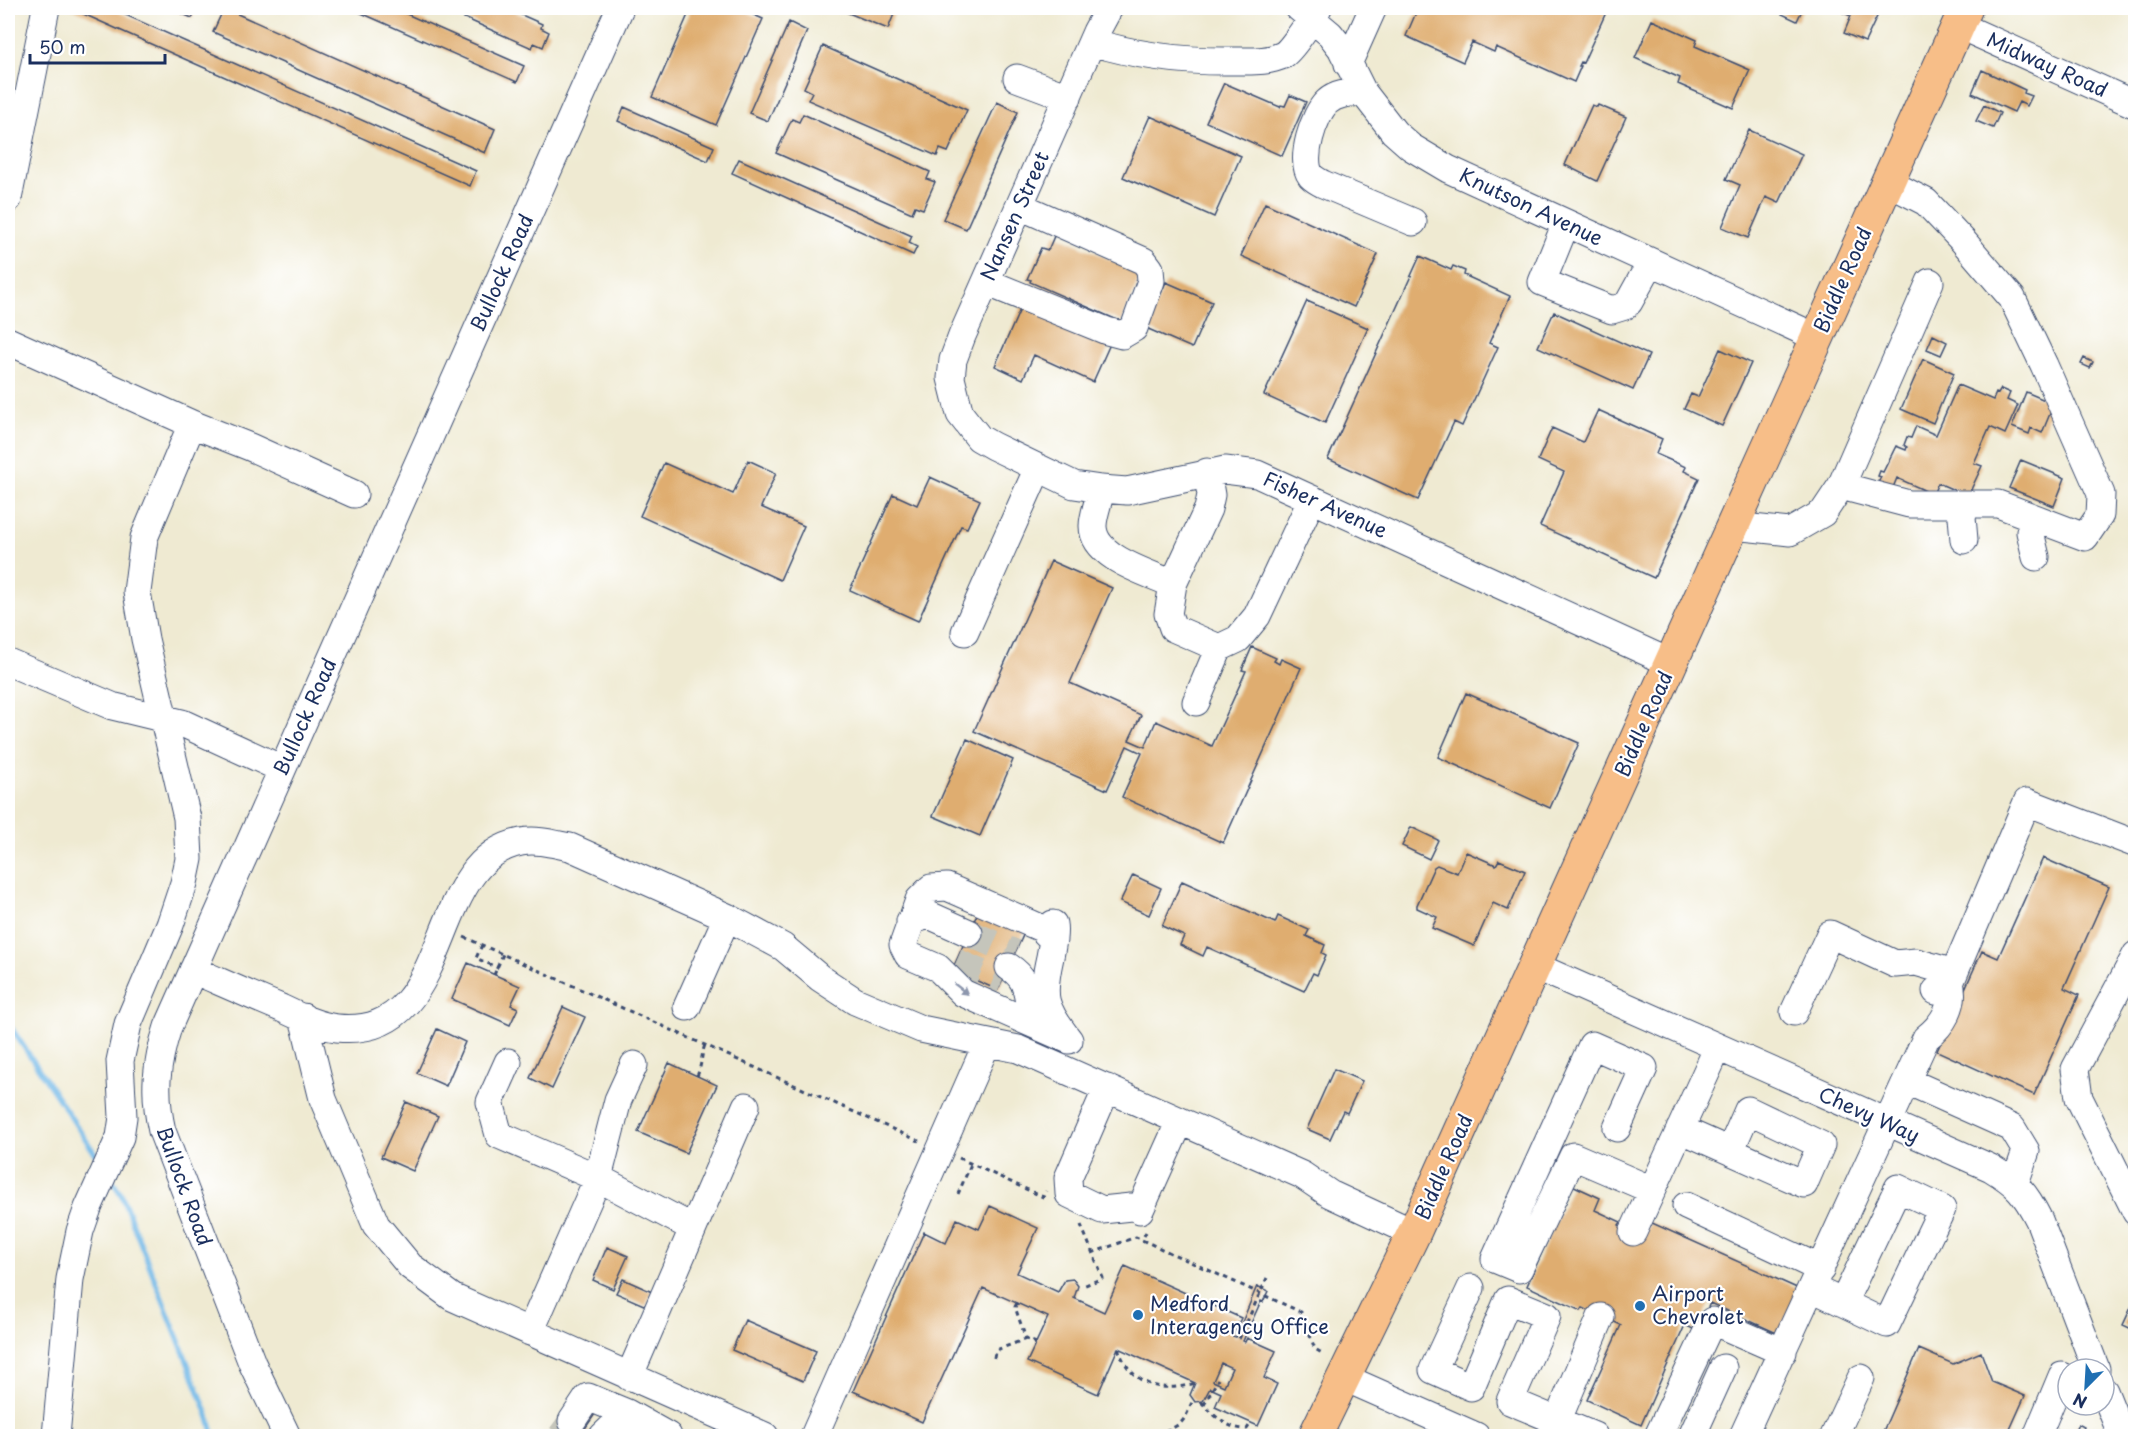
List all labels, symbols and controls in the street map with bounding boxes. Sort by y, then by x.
street label: Midway Road [1982,24,2113,104]
scale bar [30,27,165,65]
text: 50 m [39,33,86,60]
street label: Nansen Street [972,146,1056,285]
street label: Knutson Avenue [1455,160,1608,253]
street label: Bullock Road [462,209,540,336]
street label: Biddle Road [1805,222,1879,337]
street label: Fisher Avenue [1259,463,1392,545]
street label: Bullock Road [265,653,343,780]
street label: Biddle Road [1606,666,1680,781]
one-way arrow [954,983,969,995]
street label: Chevy Way [1814,1078,1925,1150]
street label: Biddle Road [1406,1109,1480,1224]
street label: Bullock Road [149,1121,221,1250]
place label: Airport Chevrolet [1652,1278,1744,1331]
place label: Medford Interagency Office [1150,1288,1329,1341]
marker: Airport Chevrolet [1633,1299,1647,1313]
marker: Medford Interagency Office [1131,1308,1145,1322]
north arrow [2056,1357,2116,1417]
text: N [2069,1388,2090,1415]

